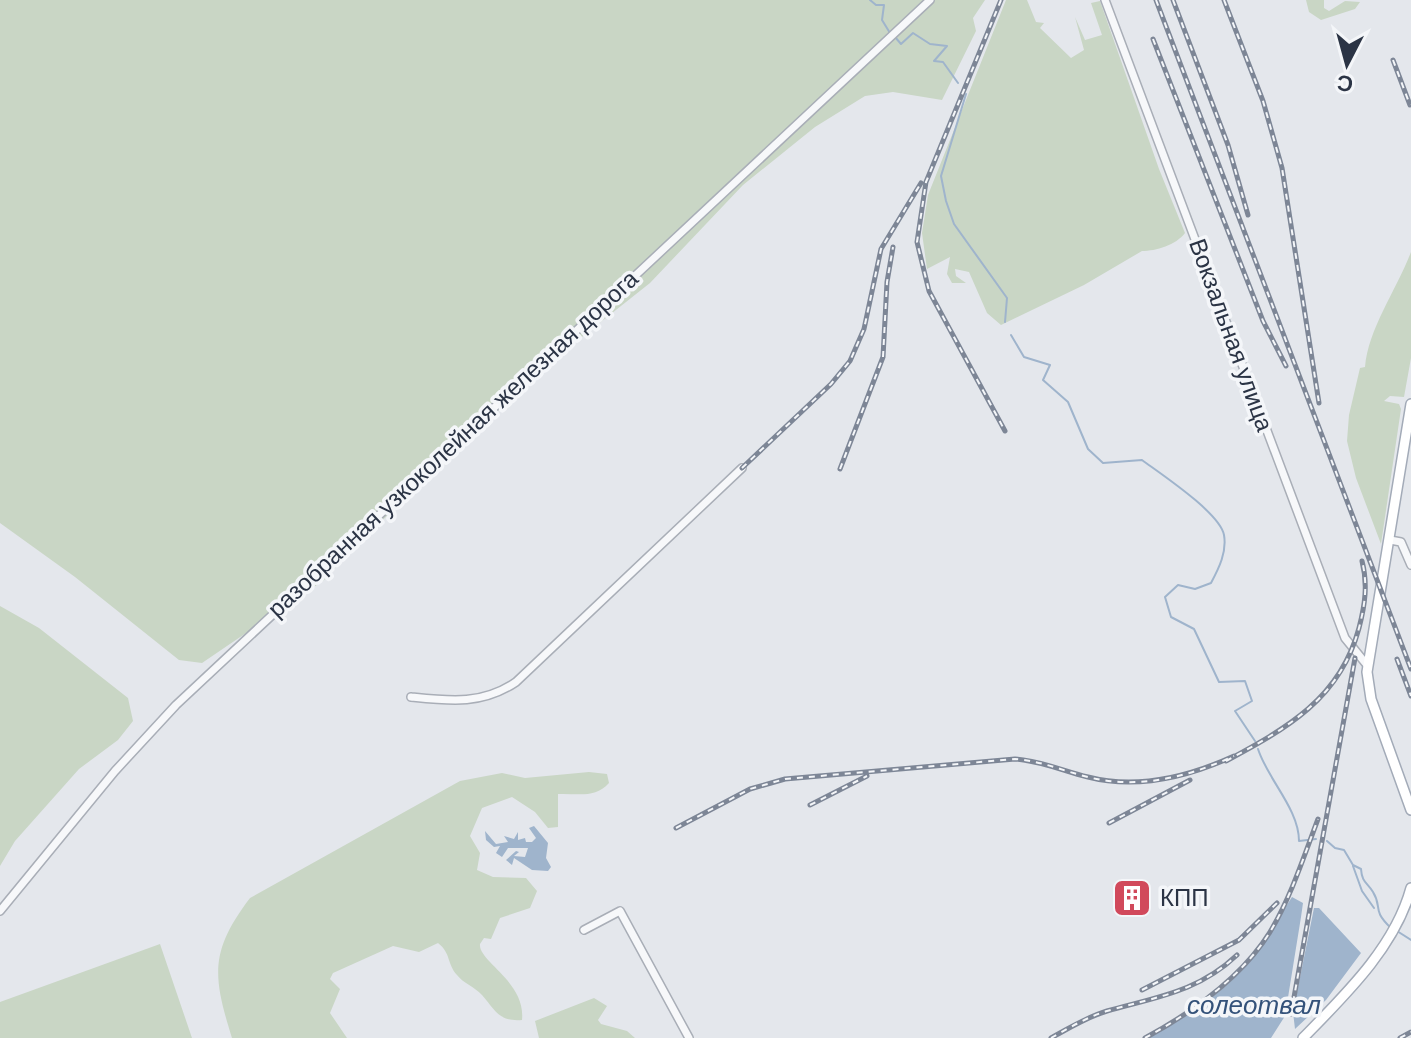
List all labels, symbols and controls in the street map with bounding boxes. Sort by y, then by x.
north arrow [1307,24,1387,104]
text: С [1335,68,1354,99]
street label: Вокзальная улица [1182,234,1281,436]
street label: разобранная узкоколейная железная дорога [261,263,645,624]
building icon: КПП [1111,877,1153,919]
place label: КПП [1160,882,1208,913]
water label: солеотвал [1187,988,1321,1022]

